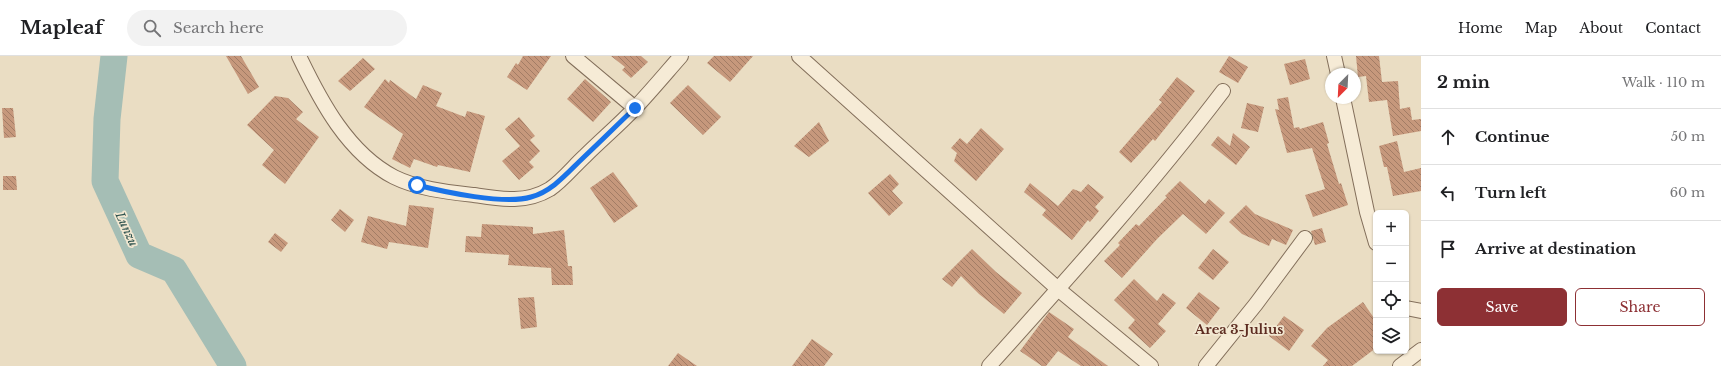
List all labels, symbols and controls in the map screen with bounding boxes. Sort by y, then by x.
search box [127,10,407,46]
text: Mapleaf [20,16,103,39]
icon: search [141,17,163,39]
text: Search here [173,18,264,37]
text: Home [1458,19,1503,37]
text: Map [1525,19,1557,37]
text: About [1579,19,1623,37]
text: Contact [1645,19,1701,37]
north arrow [1325,68,1361,104]
text: 2 min [1437,72,1490,93]
text: Walk · 110 m [1622,74,1705,91]
route end [626,99,644,117]
icon: ahead [1437,126,1459,148]
text: Continue [1475,127,1550,146]
text: 50 m [1671,128,1705,145]
route start [408,176,426,194]
icon: left [1437,182,1459,204]
text: Turn left [1475,183,1546,202]
text: 60 m [1670,184,1705,201]
water label: Lunzu [112,208,141,249]
map controls [1373,210,1409,354]
button: + [1373,210,1409,246]
icon: arrive [1437,238,1459,260]
text: Arrive at destination [1475,239,1636,258]
button: − [1373,246,1409,282]
button: locate [1373,282,1409,318]
button: Save [1437,288,1567,326]
button: Share [1575,288,1705,326]
button: layers [1373,318,1409,354]
district label: Area 3-Julius [1194,321,1283,338]

